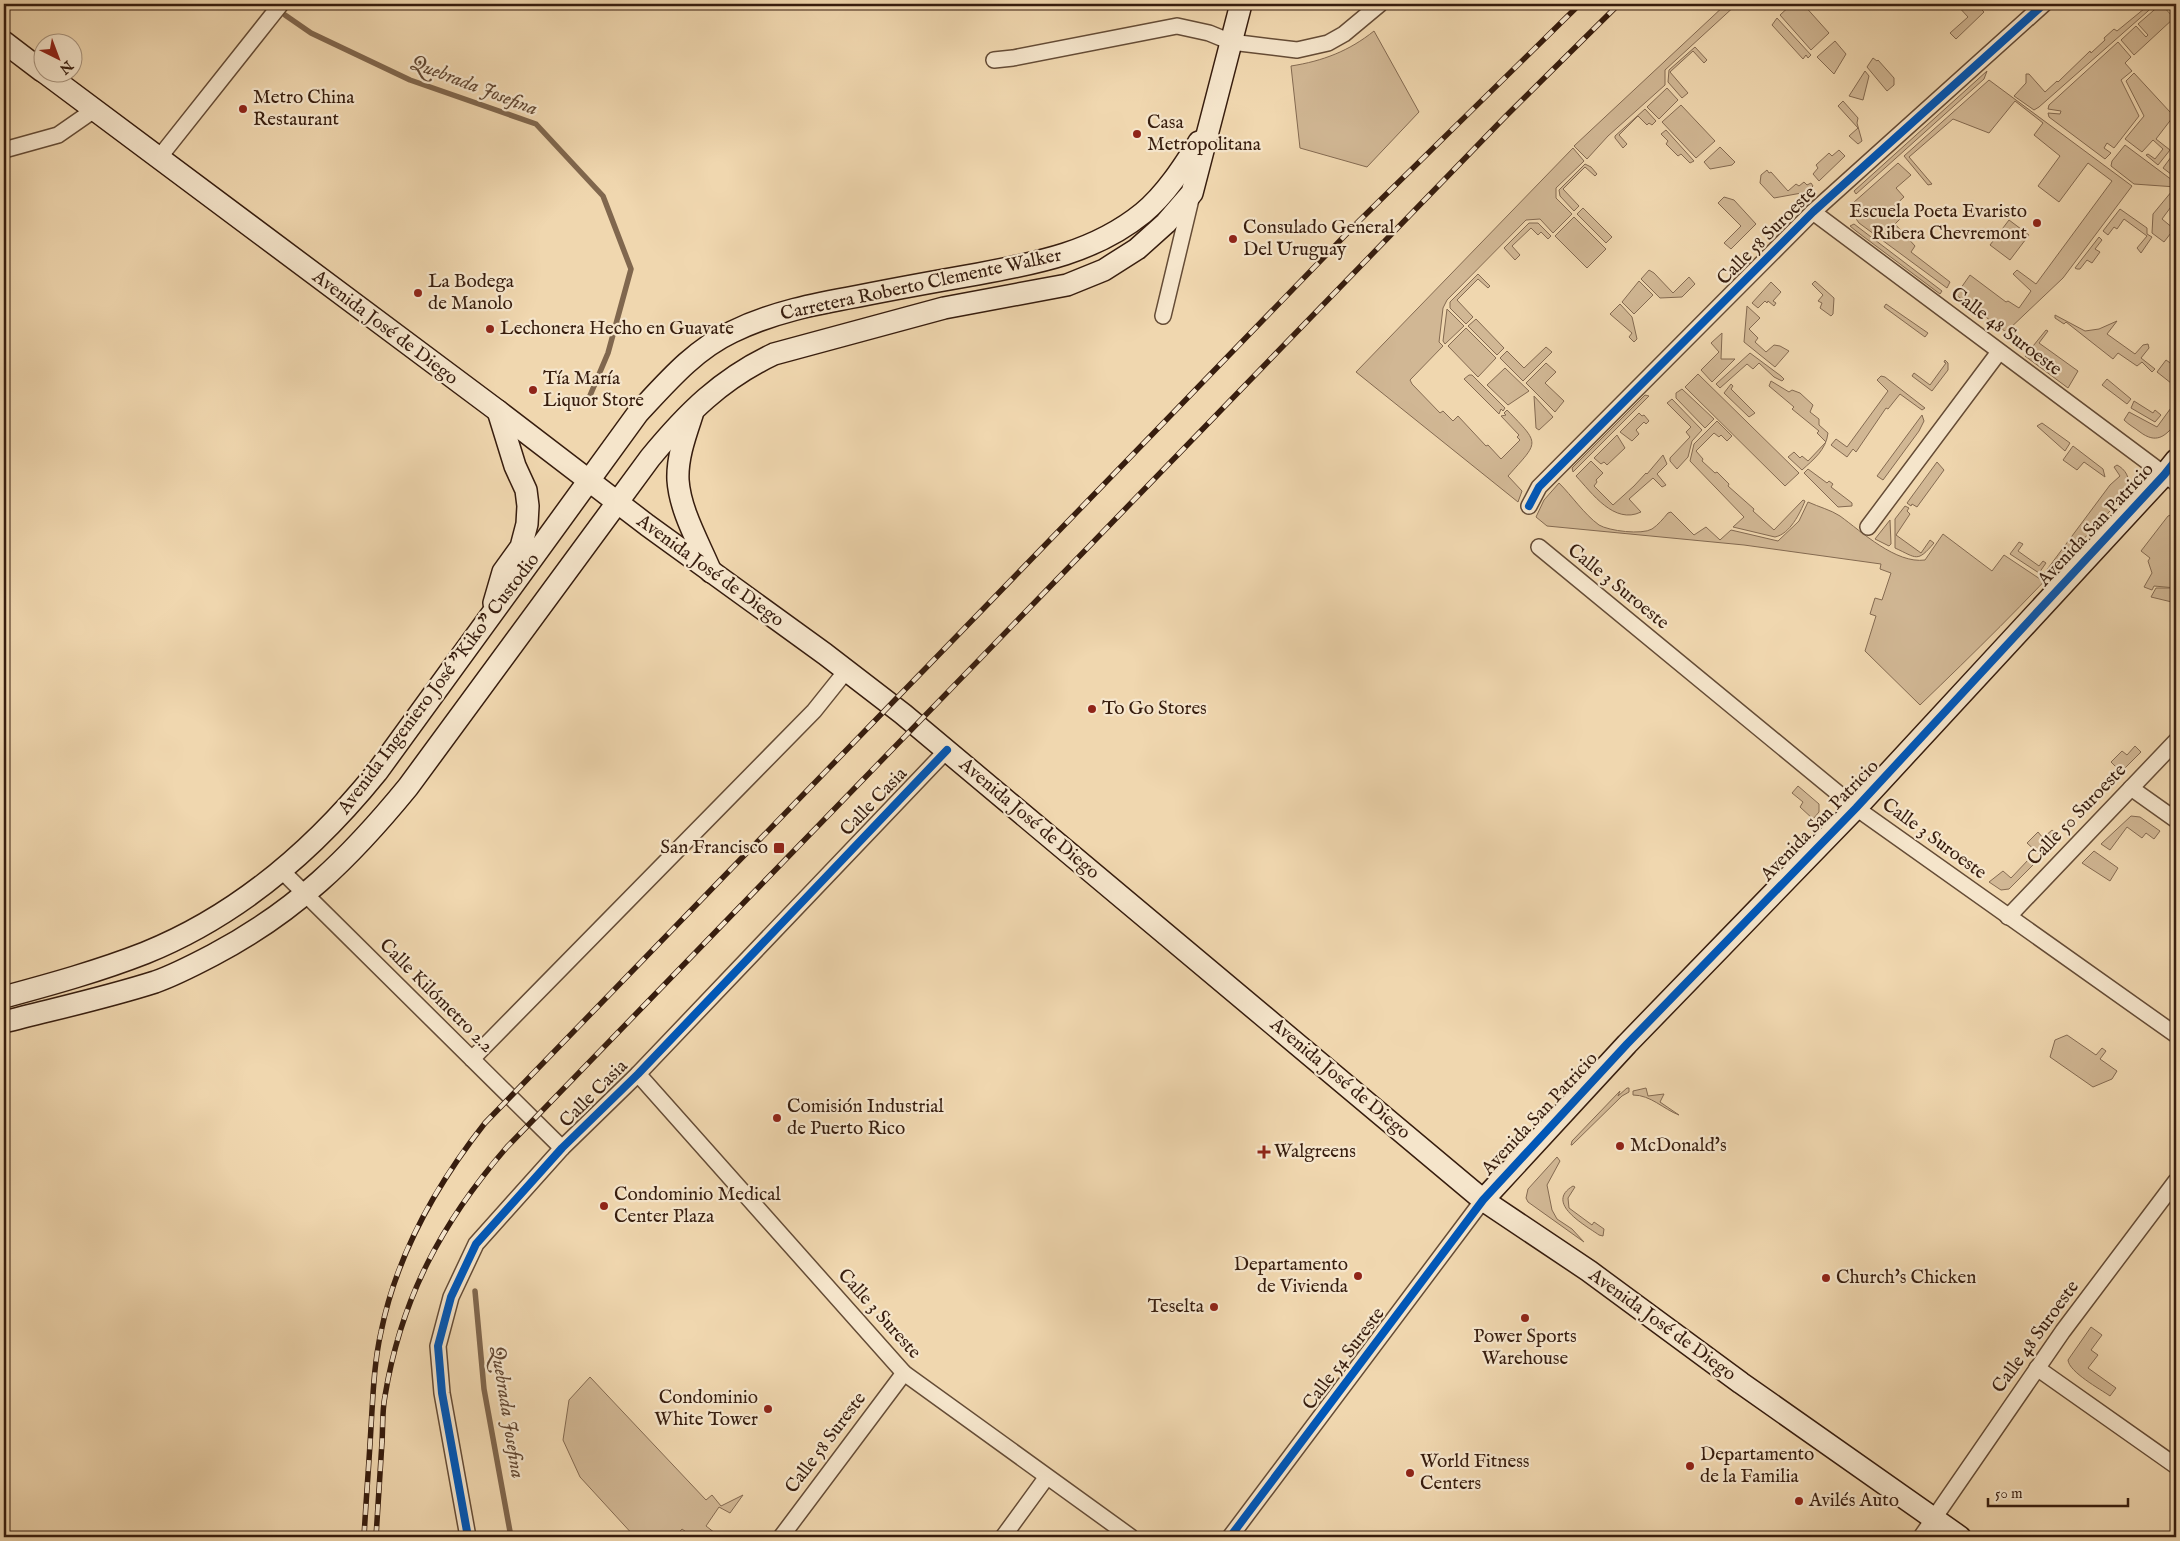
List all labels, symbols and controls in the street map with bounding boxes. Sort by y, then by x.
north arrow [32,32,82,82]
water label: Quebrada Josefina [407,50,541,123]
text: N [56,56,77,78]
place label: Metro China Restaurant [253,86,355,132]
marker: Metro China Restaurant [237,103,249,115]
place label: Casa Metropolitana [1147,111,1262,157]
marker: Casa Metropolitana [1131,128,1143,140]
street label: Calle 58 Suroeste [1712,181,1822,291]
place label: Escuela Poeta Evaristo Ribera Chevremont [1849,200,2027,246]
place label: Consulado General Del Uruguay [1243,216,1395,262]
marker: Escuela Poeta Evaristo Ribera Chevremont [2031,217,2043,229]
marker: Consulado General Del Uruguay [1227,233,1239,245]
street label: Carretera Roberto Clemente Walker [778,243,1064,327]
street label: Avenida José de Diego [306,265,463,391]
place label: La Bodega de Manolo [428,270,515,316]
street label: Calle 48 Suroeste [1946,282,2067,382]
marker: La Bodega de Manolo [412,287,424,299]
place label: Lechonera Hecho en Guavate [500,317,734,341]
marker: Lechonera Hecho en Guavate [484,323,496,335]
place label: Tía María Liquor Store [543,367,644,413]
marker: Tía María Liquor Store [527,384,539,396]
street label: Avenida San Patricio [2032,458,2159,593]
street label: Avenida José de Diego [631,509,788,633]
street label: Calle 3 Suroeste [1562,539,1674,635]
street label: Avenida Ingeniero José "Kiko" Custodio [332,549,545,820]
place label: To Go Stores [1102,697,1207,721]
marker: To Go Stores [1086,703,1098,715]
street label: Avenida José de Diego [953,752,1104,885]
street label: Avenida San Patricio [1755,755,1884,888]
street label: Calle 50 Suroeste [2022,759,2132,871]
street label: Calle Casia [835,762,913,842]
street label: Calle 3 Suroeste [1877,793,1991,885]
place label: San Francisco [660,836,768,860]
marker: San Francisco [772,841,786,855]
street label: Calle Kilómetro 2.2 [374,934,498,1058]
street label: Avenida José de Diego [1264,1012,1415,1145]
street label: Avenida San Patricio [1476,1047,1603,1182]
street label: Calle Casia [555,1054,634,1133]
place label: Comisión Industrial de Puerto Rico [787,1095,944,1141]
marker: Comisión Industrial de Puerto Rico [771,1112,783,1124]
place label: McDonald's [1630,1134,1727,1158]
place label: Walgreens [1274,1140,1356,1164]
marker: McDonald's [1614,1140,1626,1152]
marker: Walgreens [1258,1146,1270,1158]
place label: Condominio Medical Center Plaza [614,1183,781,1229]
marker: Condominio Medical Center Plaza [598,1200,610,1212]
place label: Departamento de Vivienda [1234,1253,1349,1299]
street label: Avenida José de Diego [1583,1263,1740,1387]
street label: Calle 3 Sureste [832,1264,926,1364]
place label: Church's Chicken [1836,1266,1976,1290]
marker: Departamento de Vivienda [1352,1270,1364,1282]
marker: Church's Chicken [1820,1272,1832,1284]
street label: Calle 48 Suroeste [1987,1276,2085,1398]
place label: Teselta [1148,1295,1205,1319]
marker: Teselta [1208,1301,1220,1313]
street label: Calle 54 Sureste [1298,1303,1391,1415]
marker: Power Sports Warehouse [1519,1312,1531,1324]
place label: Power Sports Warehouse [1473,1325,1577,1371]
water label: Quebrada Josefina [483,1344,530,1480]
place label: Condominio White Tower [654,1386,758,1432]
street label: Calle 58 Sureste [780,1387,872,1498]
marker: Condominio White Tower [762,1403,774,1415]
place label: Departamento de la Familia [1700,1443,1814,1489]
place label: World Fitness Centers [1420,1450,1530,1496]
marker: Departamento de la Familia [1684,1460,1696,1472]
marker: World Fitness Centers [1404,1467,1416,1479]
scale bar [1988,1476,2128,1508]
text: 50 m [1995,1484,2023,1503]
place label: Avilés Auto [1808,1489,1899,1513]
marker: Avilés Auto [1793,1495,1805,1507]

